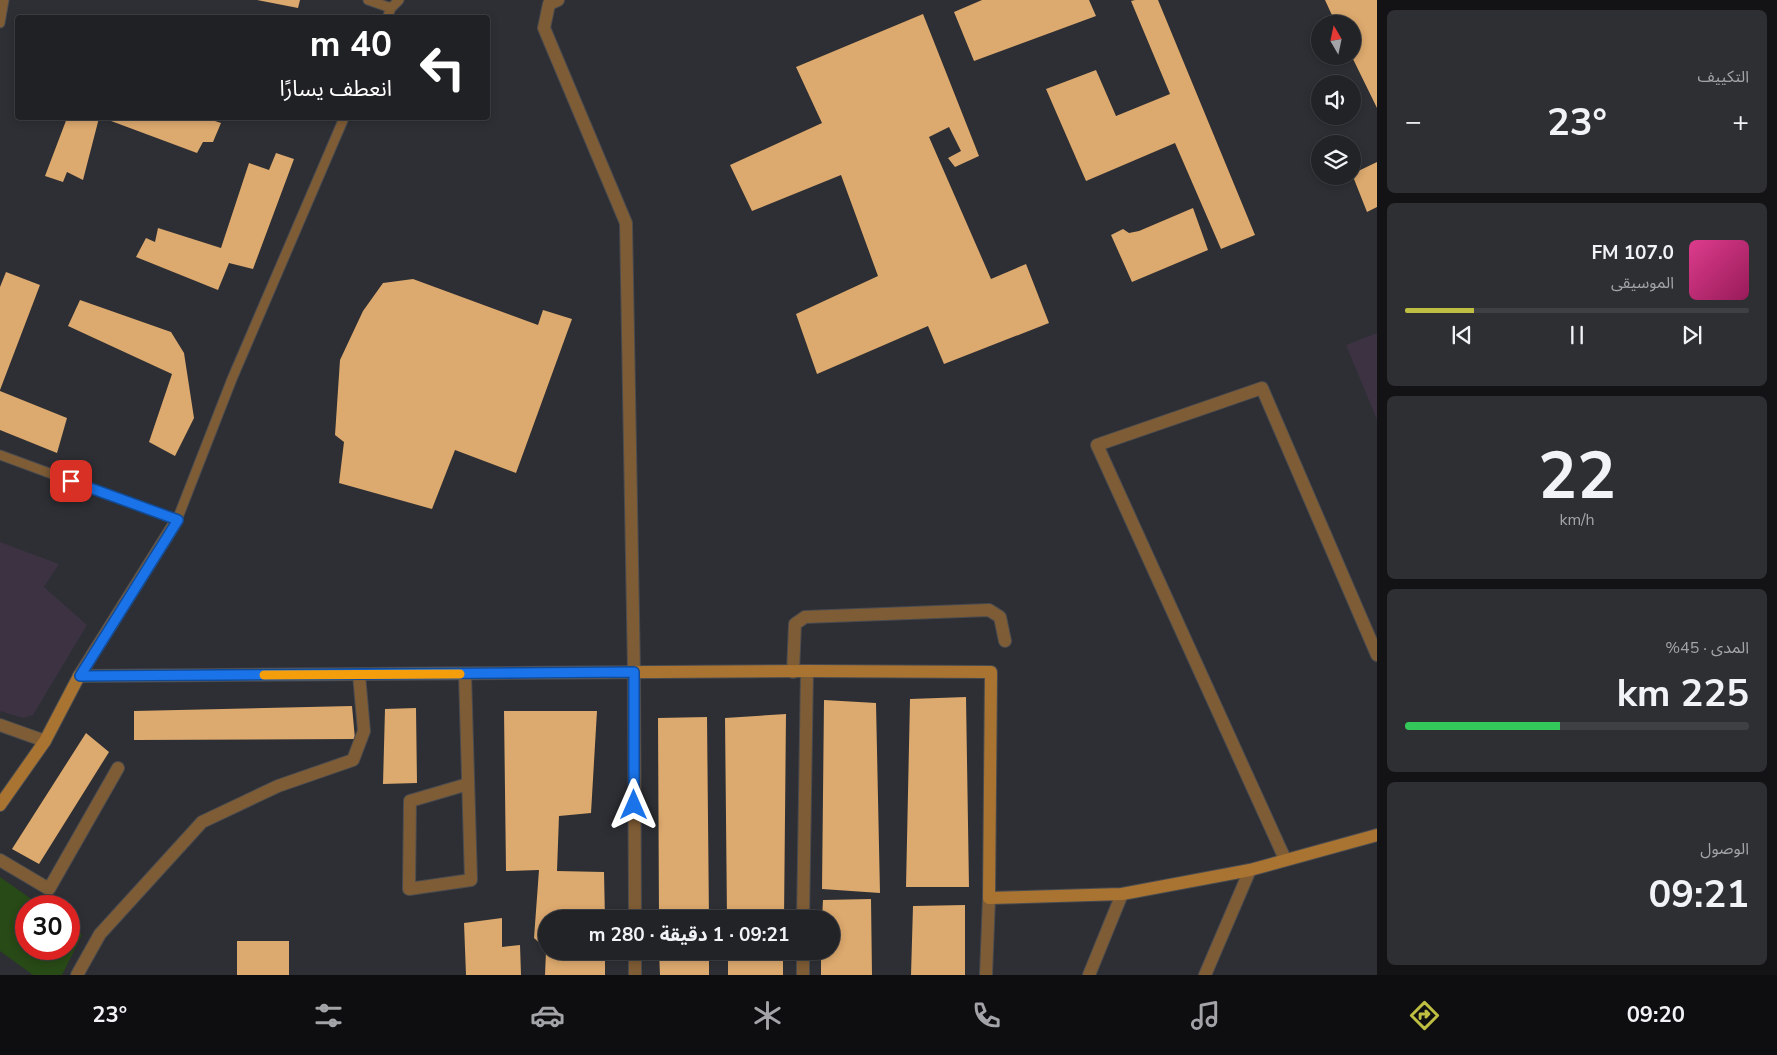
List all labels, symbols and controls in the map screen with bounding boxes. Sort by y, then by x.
north arrow [1311,15,1361,65]
map controls [1311,15,1361,185]
text: 40 m [310,21,392,68]
icon: left [410,35,475,100]
text: التكييف [1697,66,1749,88]
text: انعطف يسارًا [280,74,392,104]
button: sound [1311,75,1361,125]
text: 23° [1547,97,1607,148]
text: − [1405,103,1422,141]
text: + [1732,103,1749,141]
button: layers [1311,135,1361,185]
text: 107.0 FM [1591,240,1674,266]
text: الموسيقى [1611,272,1674,294]
icon: previous [1448,321,1476,349]
icon: pause [1563,321,1591,349]
icon: next [1678,321,1706,349]
text: 22 [1538,432,1616,521]
pin [50,460,92,502]
icon: arrive [57,467,85,495]
text: km/h [1559,509,1595,531]
text: المدى · 45% [1665,637,1749,659]
text: 225 km [1617,668,1749,719]
position arrow [607,778,659,830]
text: الوصول [1700,838,1749,860]
text: 09:21 [1648,869,1749,920]
speed limit sign: 30 [15,895,80,960]
text: 09:21 · 1 دقيقة · 280 m [589,922,789,948]
icon: filters [311,998,346,1033]
icon: car [530,998,565,1033]
icon: climate [750,998,785,1033]
icon: phone [969,998,1004,1033]
icon: music [1188,998,1223,1033]
icon: directions [1407,998,1442,1033]
text: 23° [92,1000,127,1030]
text: 09:20 [1627,1000,1685,1030]

